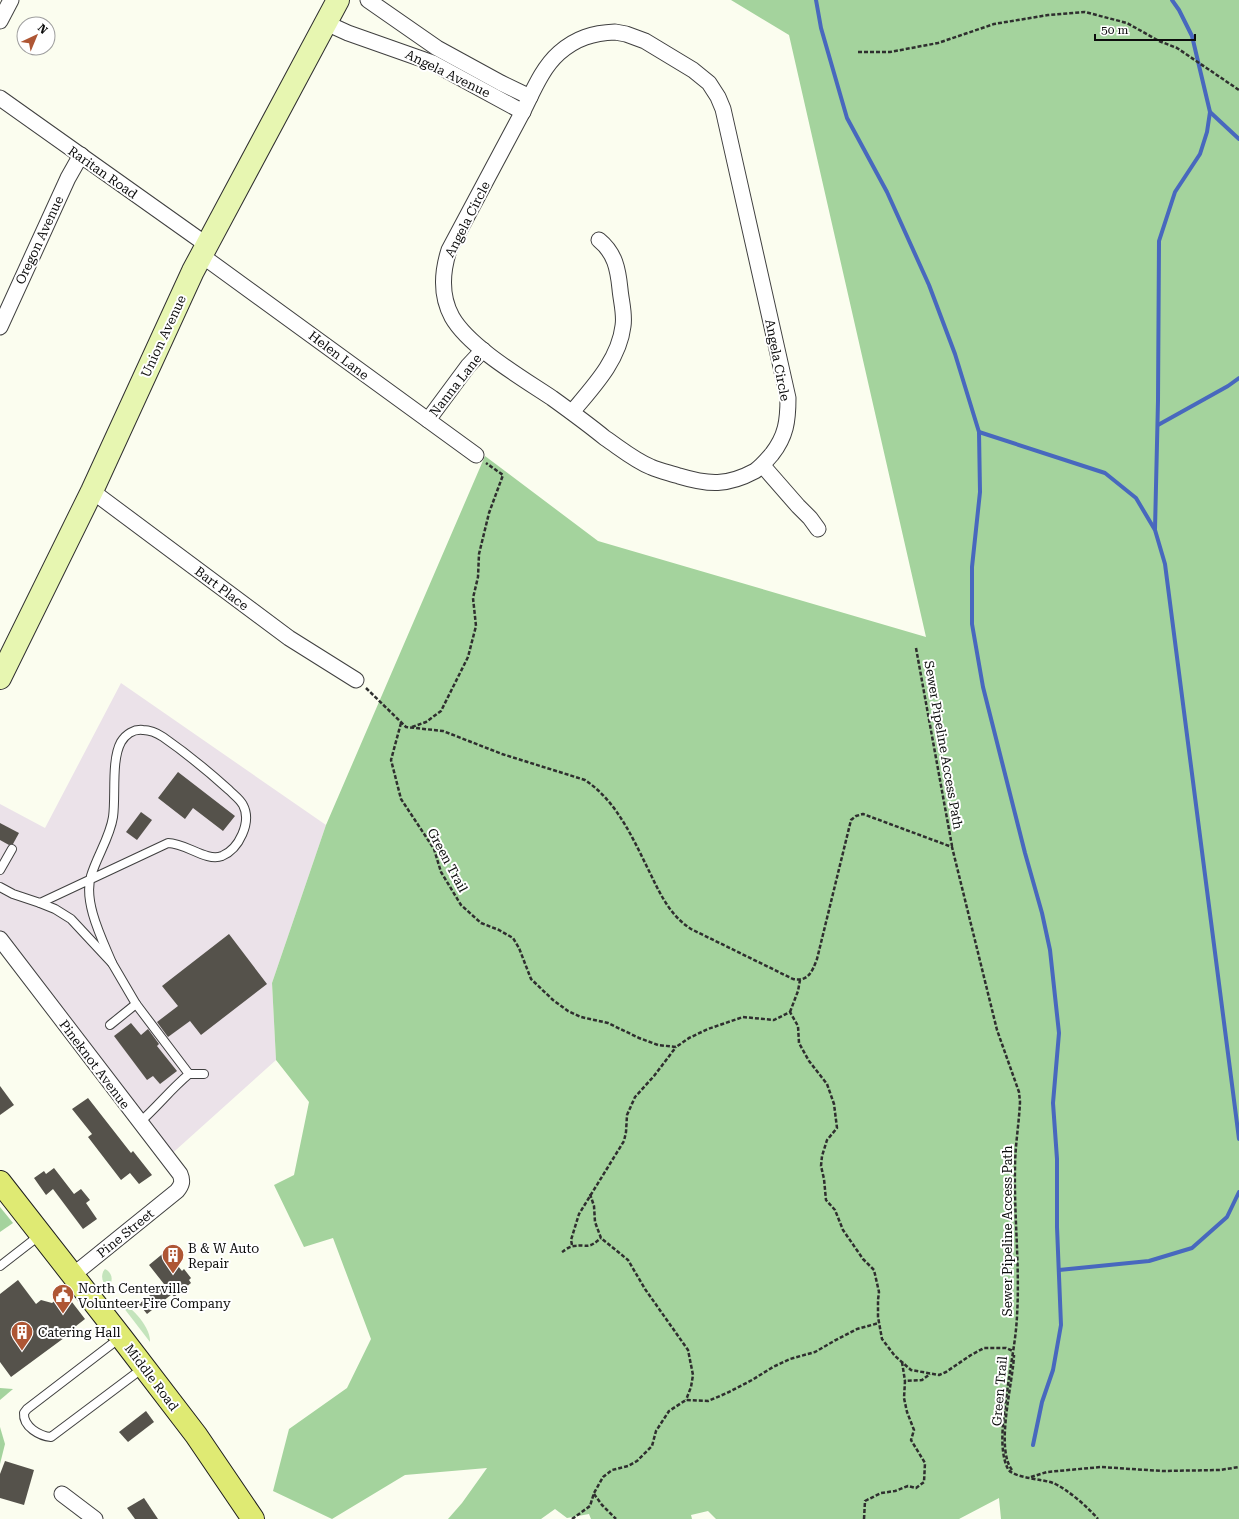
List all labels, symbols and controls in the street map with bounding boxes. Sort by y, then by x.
north arrow [16,16,56,56]
scale bar [1095,16,1195,42]
text: N [35,22,51,37]
text: 50 m [1101,23,1128,37]
street label: Angela Avenue [403,46,493,100]
street label: Raritan Road [65,143,141,202]
street label: Angela Circle [442,179,493,260]
street label: Oregon Avenue [12,194,67,287]
street label: Union Avenue [138,293,189,380]
street label: Angela Circle [762,318,793,402]
street label: Helen Lane [306,328,372,383]
street label: Nanna Lane [426,351,484,420]
street label: Bart Place [192,563,251,613]
street label: Sewer Pipeline Access Path [921,660,966,831]
street label: Green Trail [424,826,471,895]
street label: Pineknot Avenue [56,1017,133,1112]
street label: Sewer Pipeline Access Path [1000,1145,1015,1317]
street label: Pine Street [94,1206,157,1261]
place label: B & W Auto Repair [188,1241,259,1271]
building icon: B & W Auto Repair [160,1242,186,1275]
place label: North Centerville Volunteer Fire Company [78,1281,231,1311]
public building icon: North Centerville Volunteer Fire Company [50,1282,76,1315]
building icon: Catering Hall [9,1319,35,1352]
place label: Catering Hall [38,1325,120,1340]
street label: Middle Road [122,1341,182,1414]
street label: Green Trail [989,1355,1010,1427]

